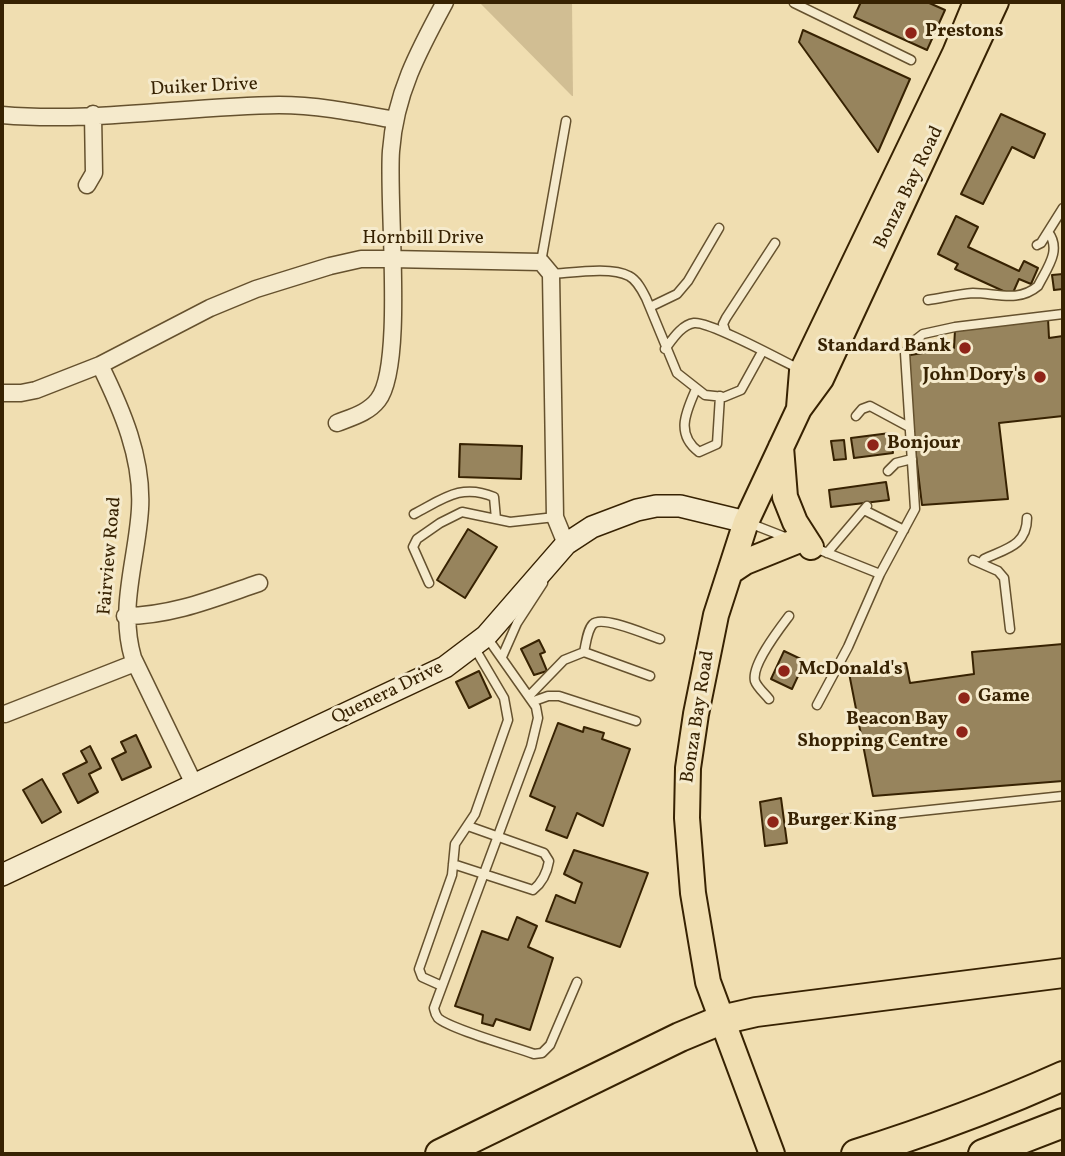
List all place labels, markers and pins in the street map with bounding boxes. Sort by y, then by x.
place label: Prestons [925,22,1004,44]
marker: Prestons [903,25,919,41]
place label: Standard Bank [817,337,951,359]
marker: Standard Bank [957,340,973,356]
place label: John Dory's [923,366,1026,388]
marker: John Dory's [1032,369,1048,385]
place label: Bonjour [887,434,960,456]
marker: Bonjour [865,437,881,453]
place label: McDonald's [798,660,903,682]
marker: McDonald's [776,663,792,679]
place label: Game [978,687,1030,709]
marker: Game [956,690,972,706]
place label: Beacon Bay Shopping Centre [797,710,948,754]
marker: Beacon Bay Shopping Centre [954,724,970,740]
place label: Burger King [787,811,897,833]
marker: Burger King [765,814,781,830]

